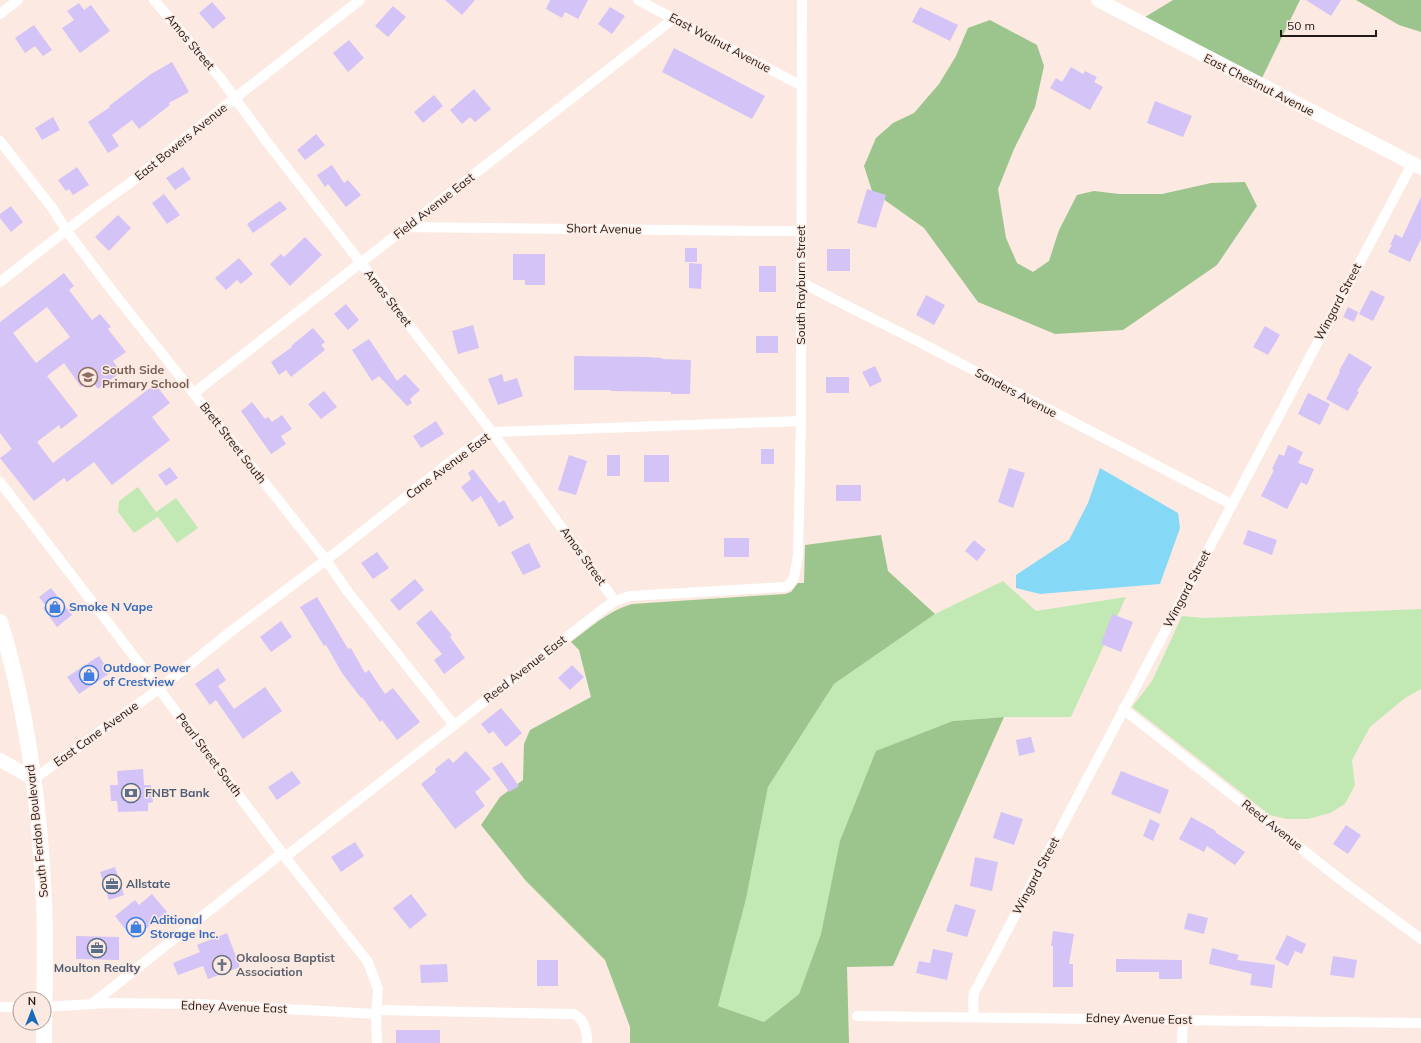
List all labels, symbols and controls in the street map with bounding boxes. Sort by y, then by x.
street label: East Walnut Avenue [667,9,774,76]
street label: Amos Street [163,11,218,73]
scale bar [1281,12,1376,38]
text: 50 m [1287,18,1315,33]
street label: East Chestnut Avenue [1201,50,1317,119]
street label: East Bowers Avenue [132,100,230,183]
street label: Field Avenue East [390,169,477,242]
street label: Short Avenue [566,220,642,237]
street label: South Rayburn Street [793,225,808,345]
street label: Wingard Street [1311,261,1364,343]
street label: Amos Street [361,266,415,329]
place label: South Side Primary School [102,362,189,391]
street label: Sanders Avenue [973,365,1060,420]
school or university icon: South Side Primary School [77,366,99,388]
street label: Brett Street South [197,399,270,486]
street label: Cane Avenue East [403,429,493,502]
street label: Amos Street [557,524,610,588]
street label: Wingard Street [1160,548,1213,630]
shop icon: Smoke N Vape [44,596,66,618]
place label: Smoke N Vape [69,599,153,614]
street label: Reed Avenue East [480,632,569,706]
place label: Outdoor Power of Crestview [103,660,190,689]
shop icon: Outdoor Power of Crestview [78,664,100,686]
street label: East Cane Avenue [50,698,141,769]
street label: Pearl Street South [173,710,246,799]
street label: South Ferdon Boulevard [22,764,51,898]
bank icon: FNBT Bank [120,782,142,804]
place label: FNBT Bank [145,785,210,800]
street label: Reed Avenue [1239,796,1306,853]
street label: Wingard Street [1009,835,1062,917]
office icon: Allstate [101,873,123,895]
place label: Allstate [126,876,171,891]
place label: Aditional Storage Inc. [150,912,219,941]
shop icon: Aditional Storage Inc. [125,916,147,938]
office icon: Moulton Realty [86,937,108,959]
place label: Okaloosa Baptist Association [236,950,335,979]
church icon: Okaloosa Baptist Association [211,954,233,976]
place label: Moulton Realty [54,960,141,975]
north arrow [12,991,52,1031]
text: N [28,994,36,1008]
street label: Edney Avenue East [181,997,287,1016]
street label: Edney Avenue East [1086,1010,1192,1027]

